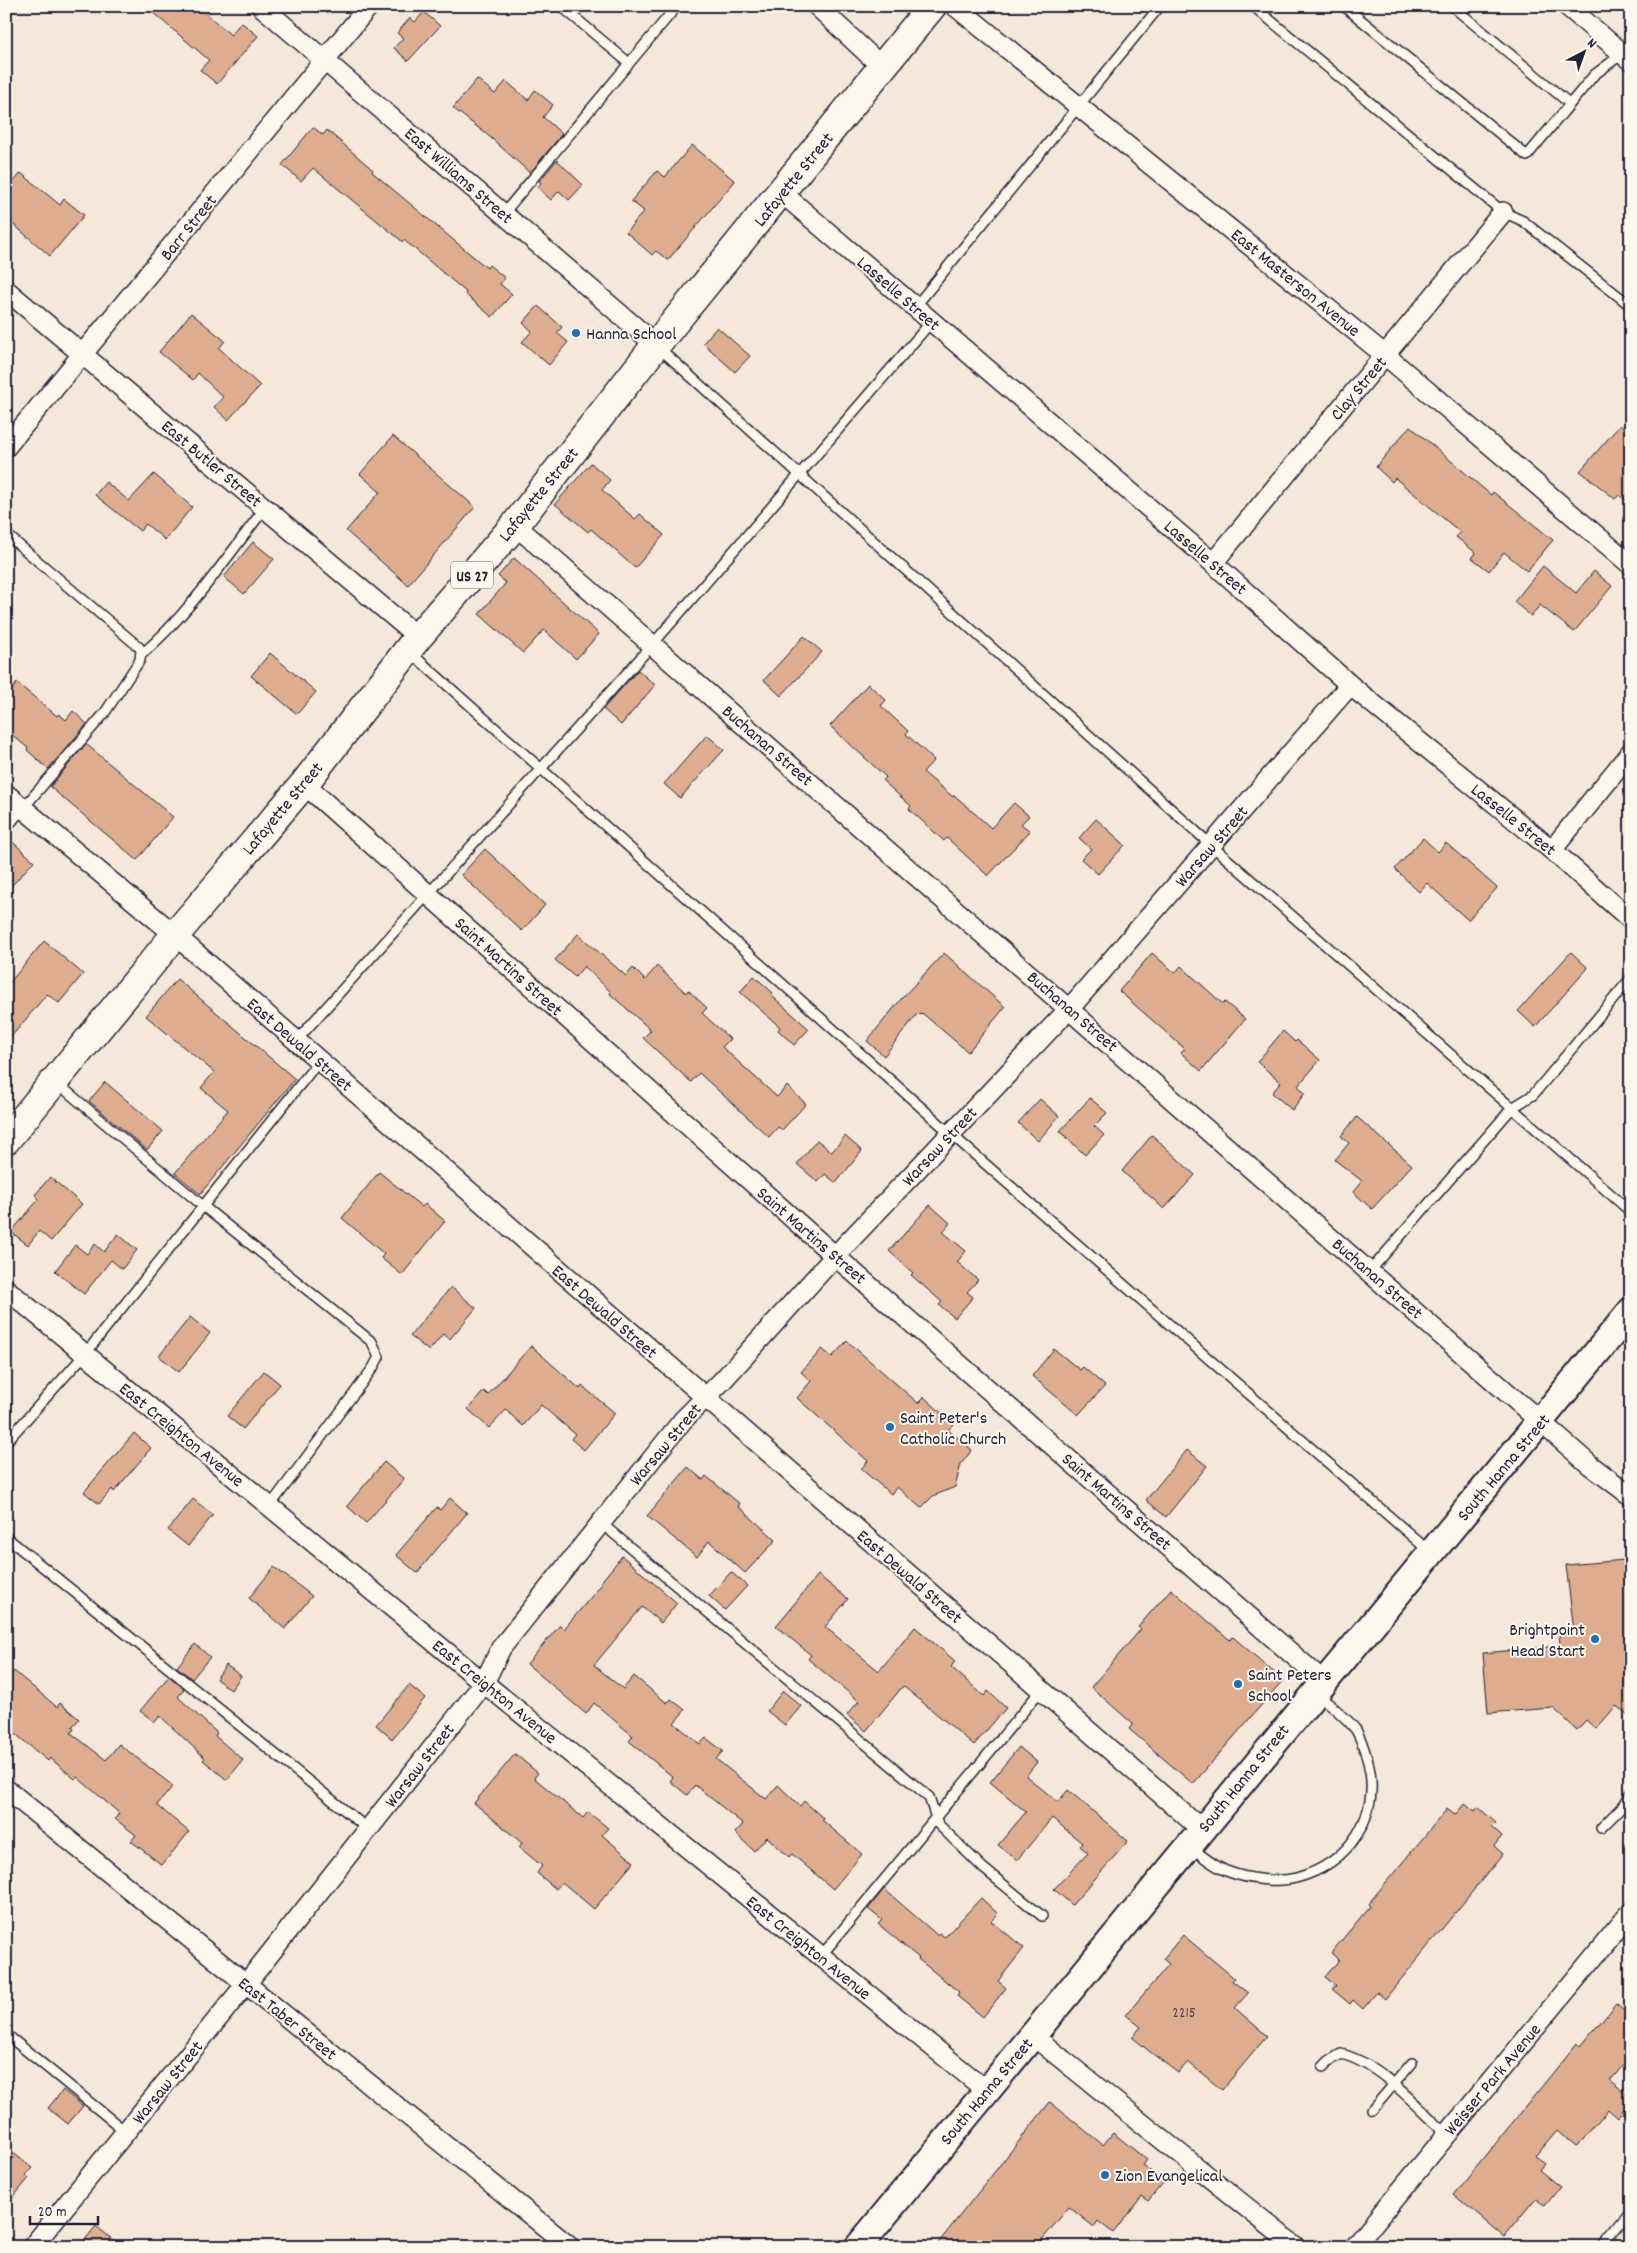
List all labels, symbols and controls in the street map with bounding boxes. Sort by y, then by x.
north arrow [1560,28,1610,78]
text: N [1582,34,1600,54]
street label: East Williams Street [398,123,517,231]
street label: Lafayette Street [749,128,841,233]
street label: Barr Street [156,190,224,267]
street label: East Masterson Avenue [1224,224,1365,344]
street label: Lasselle Street [850,252,945,338]
place label: Hanna School [586,323,677,348]
marker: Hanna School [570,327,582,339]
street label: Clay Street [1326,352,1394,427]
street label: East Butler Street [155,415,266,515]
street label: Lafayette Street [494,443,586,548]
street label: Lasselle Street [1157,516,1252,602]
road number: US 27 [451,562,493,588]
street label: Buchanan Street [715,700,818,794]
street label: Lafayette Street [237,757,331,862]
street label: Lasselle Street [1464,779,1561,863]
street label: Warsaw Street [1170,801,1256,894]
street label: Saint Martins Street [448,912,567,1024]
street label: Buchanan Street [1020,966,1123,1060]
street label: East Dewald Street [240,993,357,1099]
street label: Warsaw Street [897,1102,985,1193]
street label: Saint Martins Street [750,1182,871,1292]
street label: Buchanan Street [1325,1233,1428,1327]
street label: East Dewald Street [545,1260,662,1366]
street label: East Creighton Avenue [113,1378,248,1494]
street label: Warsaw Street [625,1399,709,1492]
place label: Saint Peter's Catholic Church [900,1407,1006,1453]
street label: South Hanna Street [1452,1409,1558,1528]
marker: Saint Peter's Catholic Church [884,1421,896,1433]
street label: Saint Martins Street [1055,1448,1176,1558]
street label: East Dewald Street [850,1525,967,1631]
place label: Brightpoint Head Start [1509,1619,1585,1665]
marker: Brightpoint Head Start [1589,1633,1601,1645]
street label: East Creighton Avenue [426,1635,561,1751]
place label: Saint Peters School [1248,1664,1332,1710]
marker: Saint Peters School [1232,1678,1244,1690]
street label: Warsaw Street [380,1719,462,1814]
street label: South Hanna Street [1193,1720,1297,1839]
street label: East Creighton Avenue [740,1891,875,2007]
street label: East Taber Street [232,1972,342,2068]
house number: 2215 [1172,2003,1196,2025]
street label: Weisser Park Avenue [1440,2019,1548,2142]
street label: South Hanna Street [935,2033,1041,2152]
street label: Warsaw Street [127,2036,211,2131]
place label: Zion Evangelical [1115,2165,1223,2190]
marker: Zion Evangelical [1099,2169,1111,2181]
scale bar [30,2193,98,2225]
text: 20 m [38,2202,66,2224]

